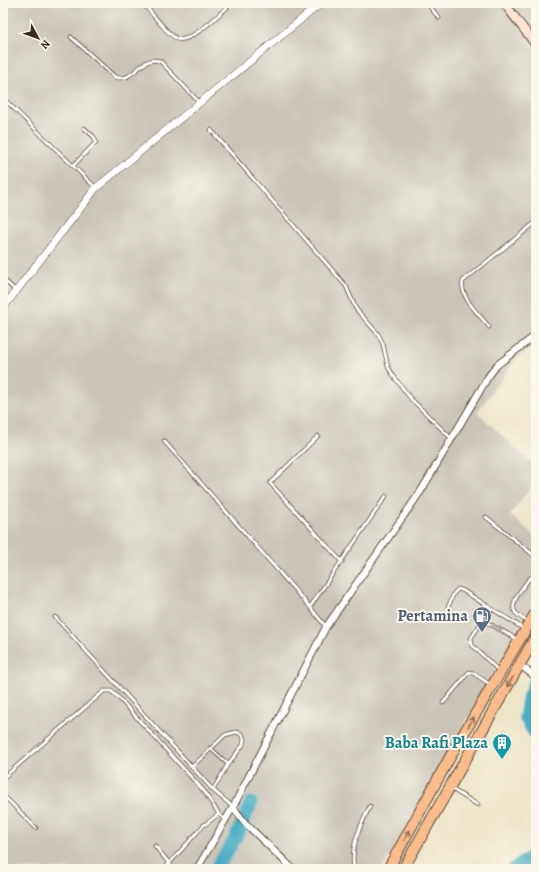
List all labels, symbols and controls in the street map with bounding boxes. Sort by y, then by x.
north arrow [18,18,58,58]
text: N [37,36,53,52]
place label: Pertamina [398,605,468,627]
fuel station icon: Pertamina [471,605,493,633]
one-way arrow [491,625,503,632]
one-way arrow [505,676,513,688]
one-way arrow [467,716,475,728]
place label: Baba Rafi Plaza [385,732,488,754]
building icon: Baba Rafi Plaza [491,732,513,760]
one-way arrow [403,829,411,841]

